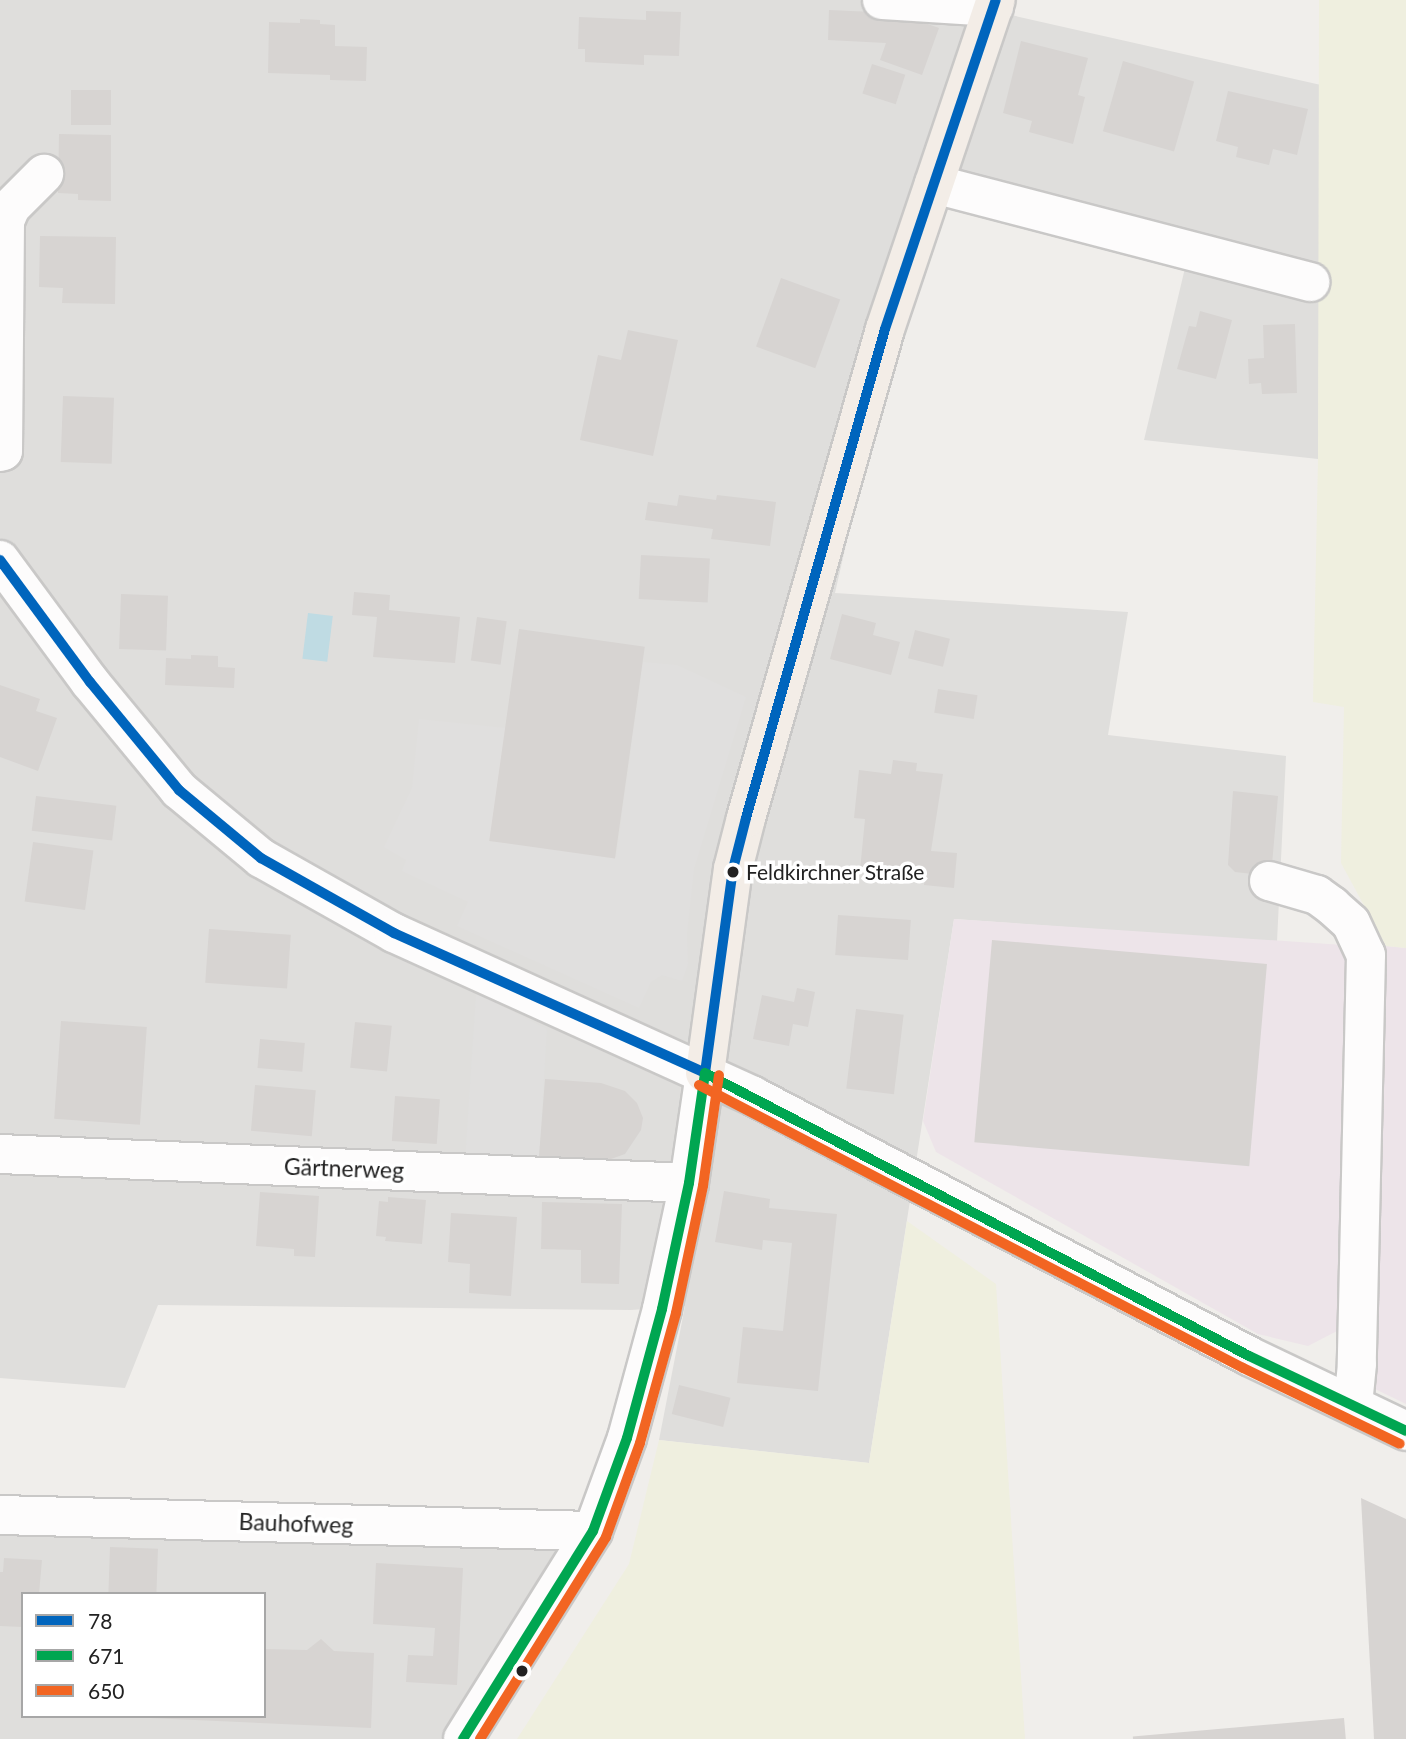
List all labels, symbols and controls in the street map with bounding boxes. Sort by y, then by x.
place label: Feldkirchner Straße [746,859,925,885]
marker: Feldkirchner Straße [726,865,740,879]
street label: Gärtnerweg [283,1152,405,1184]
street label: Bauhofweg [238,1507,354,1539]
legend [21,1592,266,1718]
text: 78 [88,1608,112,1633]
text: 671 [88,1643,125,1668]
unlabelled marker [515,1664,529,1678]
text: 650 [88,1678,125,1703]

